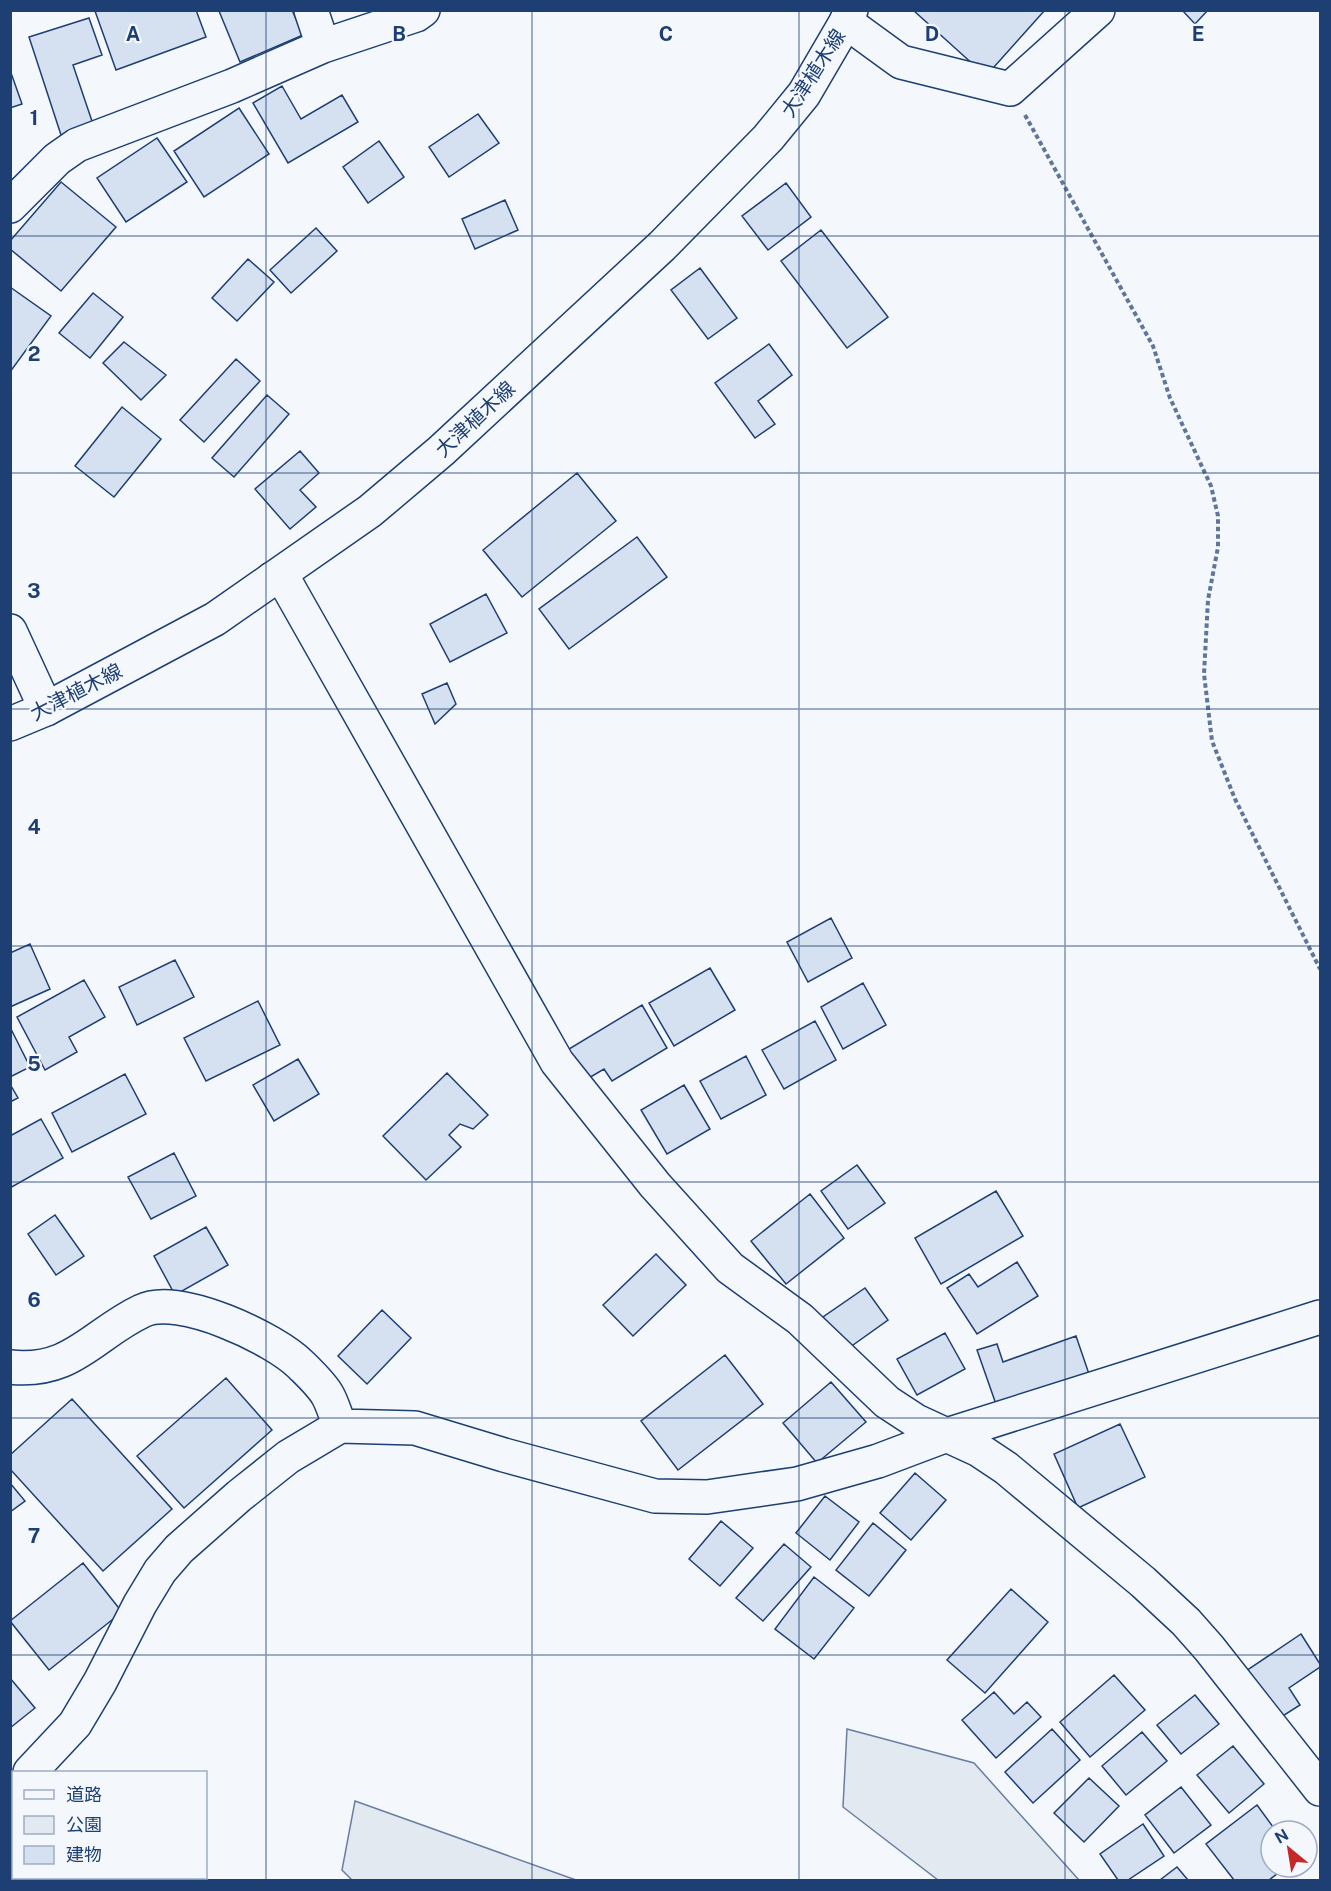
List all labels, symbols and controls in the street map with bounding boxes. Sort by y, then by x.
text: A [126,22,140,46]
text: B [392,22,406,46]
text: C [659,22,673,46]
text: D [925,22,939,46]
text: E [1192,22,1204,46]
street label: 大津植木線 [776,25,850,121]
text: 1 [30,106,38,130]
text: 2 [28,342,40,366]
street label: 大津植木線 [430,376,520,462]
text: 3 [27,579,41,603]
street label: 大津植木線 [26,659,126,725]
text: 4 [27,815,41,839]
text: 5 [27,1052,41,1076]
text: 6 [27,1288,41,1312]
text: 7 [28,1524,40,1548]
legend [12,1771,207,1879]
text: 道路 [66,1784,102,1805]
text: 公園 [66,1814,102,1835]
north arrow [1259,1819,1319,1879]
text: N [1272,1825,1292,1848]
text: 建物 [66,1844,102,1865]

